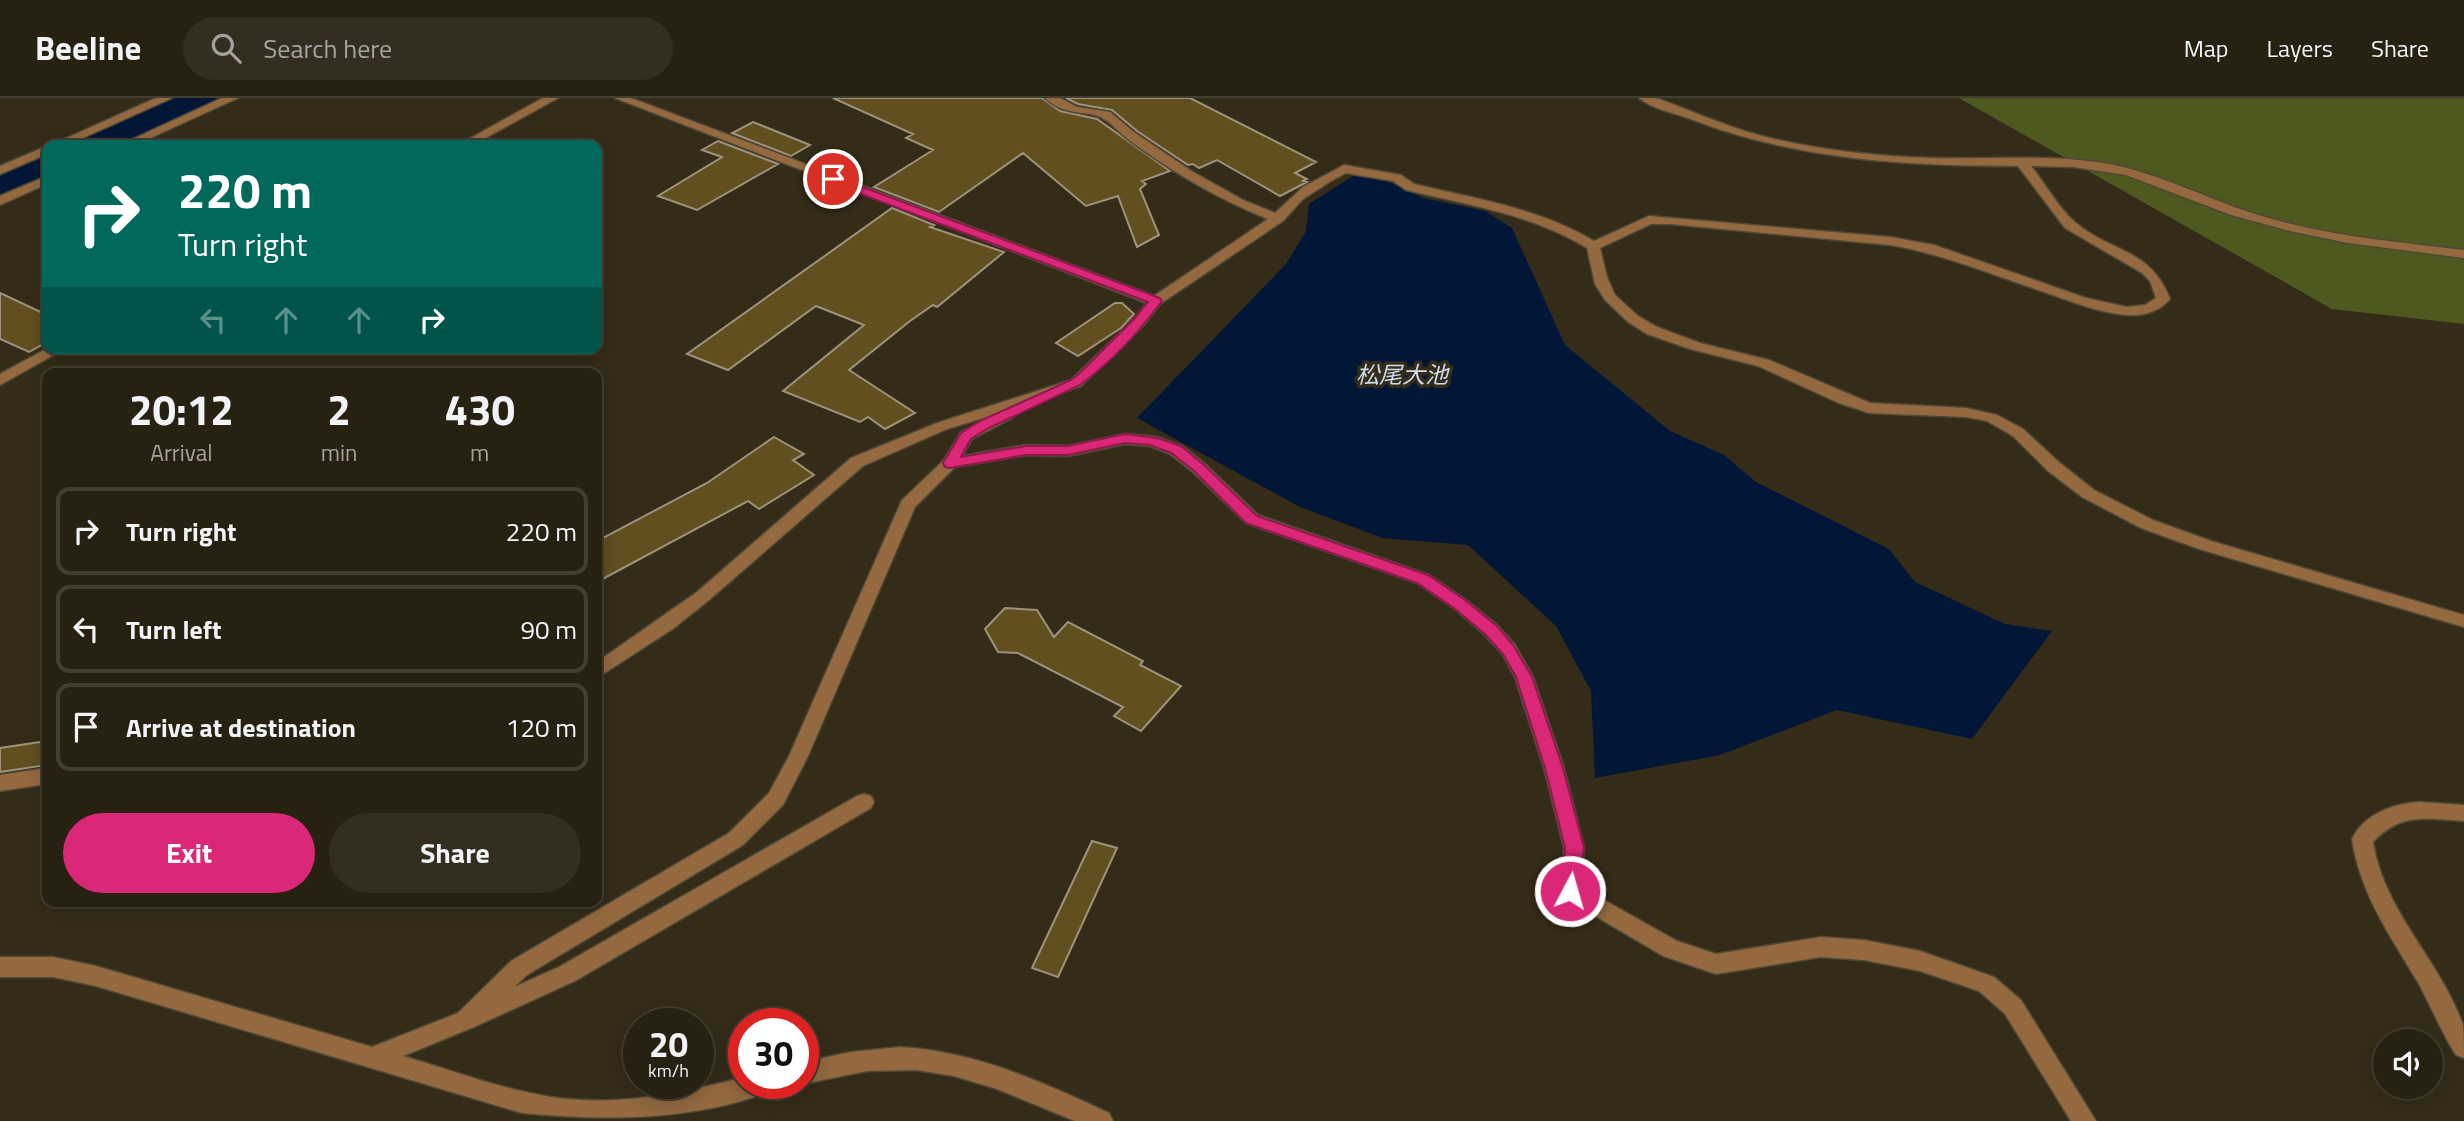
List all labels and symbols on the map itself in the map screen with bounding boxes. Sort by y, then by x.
pin [803,149,863,209]
water label: 松尾大池 [1356,357,1450,392]
position arrow [1533,854,1607,928]
speed limit sign: 30 [728,1008,819,1099]

